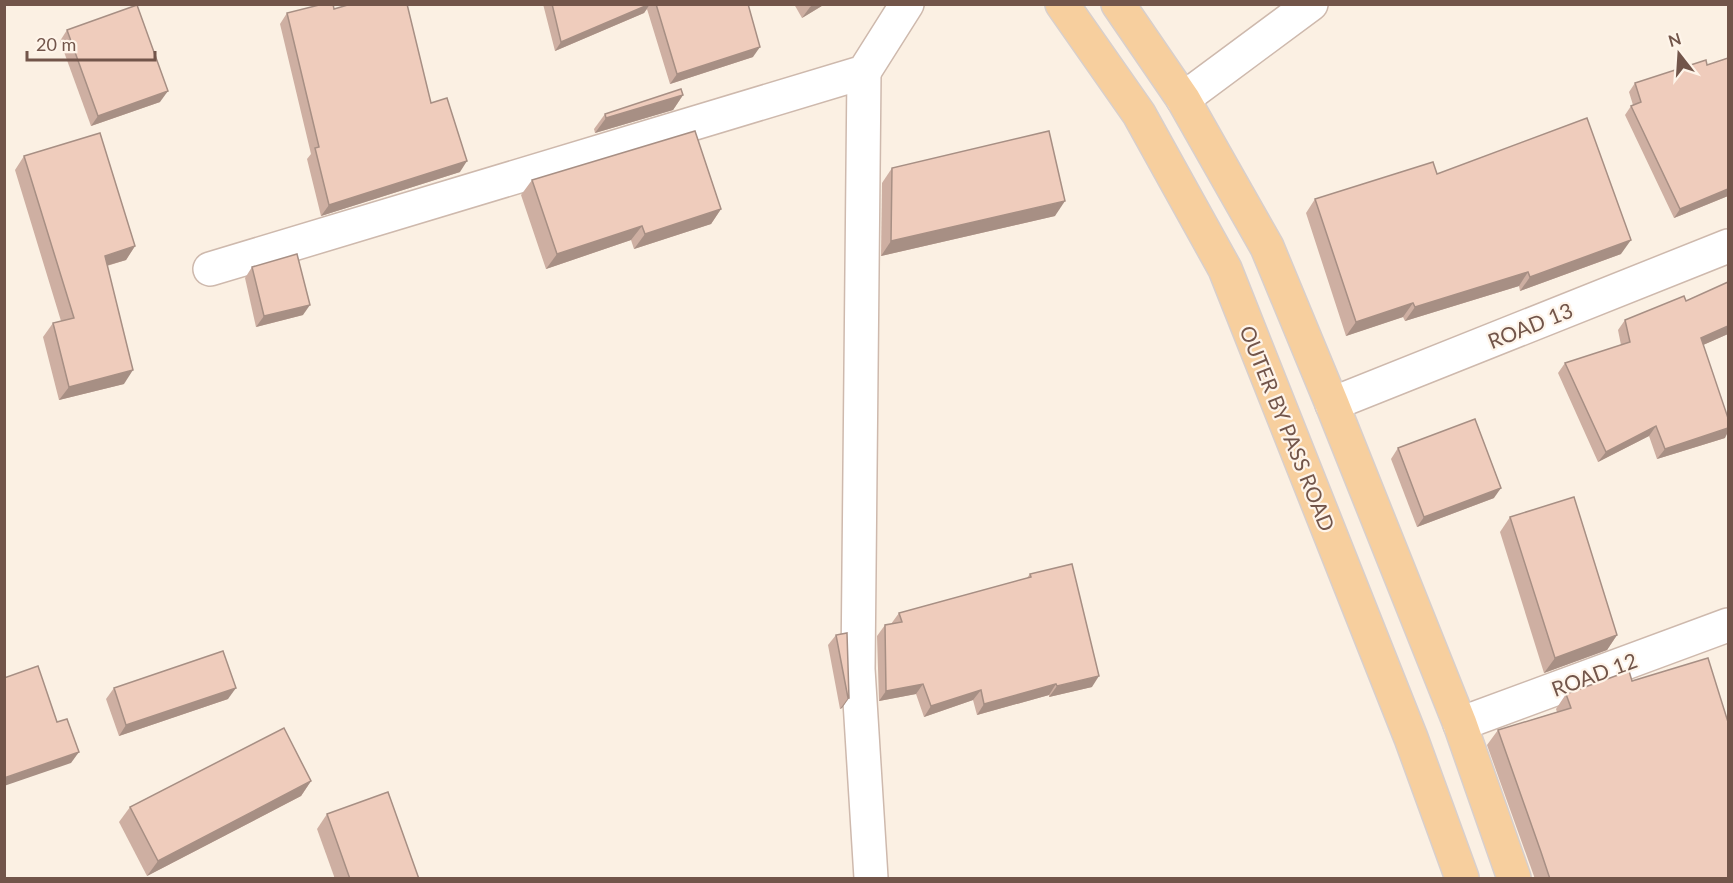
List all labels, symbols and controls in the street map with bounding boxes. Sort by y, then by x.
scale bar [27,24,154,62]
north arrow [1649,24,1709,84]
text: N [1666,28,1683,50]
text: 20 m [36,33,76,55]
street label: ROAD 13 [1484,297,1576,353]
street label: OUTER BY PASS ROAD [1235,322,1341,534]
street label: ROAD 12 [1548,647,1640,701]

